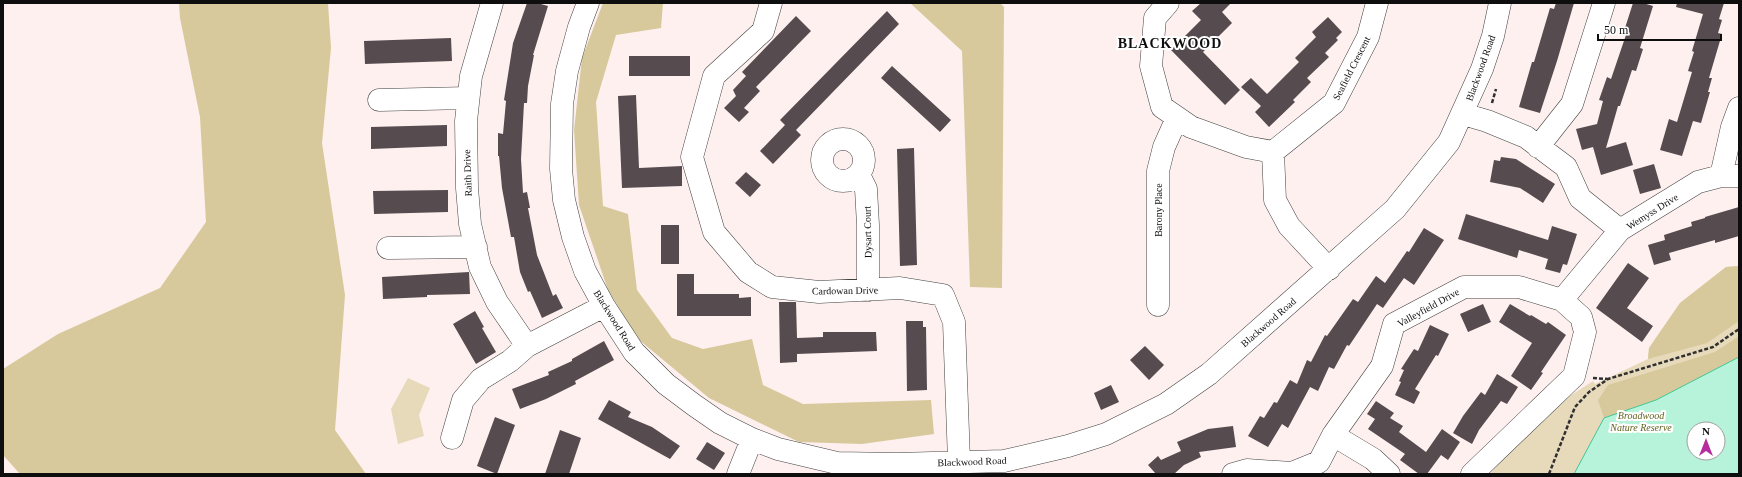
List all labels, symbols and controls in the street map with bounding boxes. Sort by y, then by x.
scale bar [1598,16,1721,42]
text: 50 m [1604,23,1629,37]
street label: Seafield Crescent [1331,34,1372,102]
street label: Blackwood Road [1463,34,1497,103]
district label: BLACKWOOD [1118,36,1222,51]
street label: Raith Drive [461,149,474,197]
street label: Barony Place [1153,183,1164,237]
street label: Wemyss Drive [1624,191,1681,232]
street label: Dysart Court [862,206,873,258]
street label: Cardowan Drive [812,284,879,297]
street label: Valleyfield Drive [1395,286,1462,329]
street label: Blackwood Road [592,288,638,353]
street label: Blackwood Road [1239,296,1298,349]
park label: Broadwood Nature Reserve [1609,410,1672,433]
north arrow [1686,421,1726,461]
text: N [1702,425,1710,437]
street label: Blackwood Road [937,455,1007,468]

